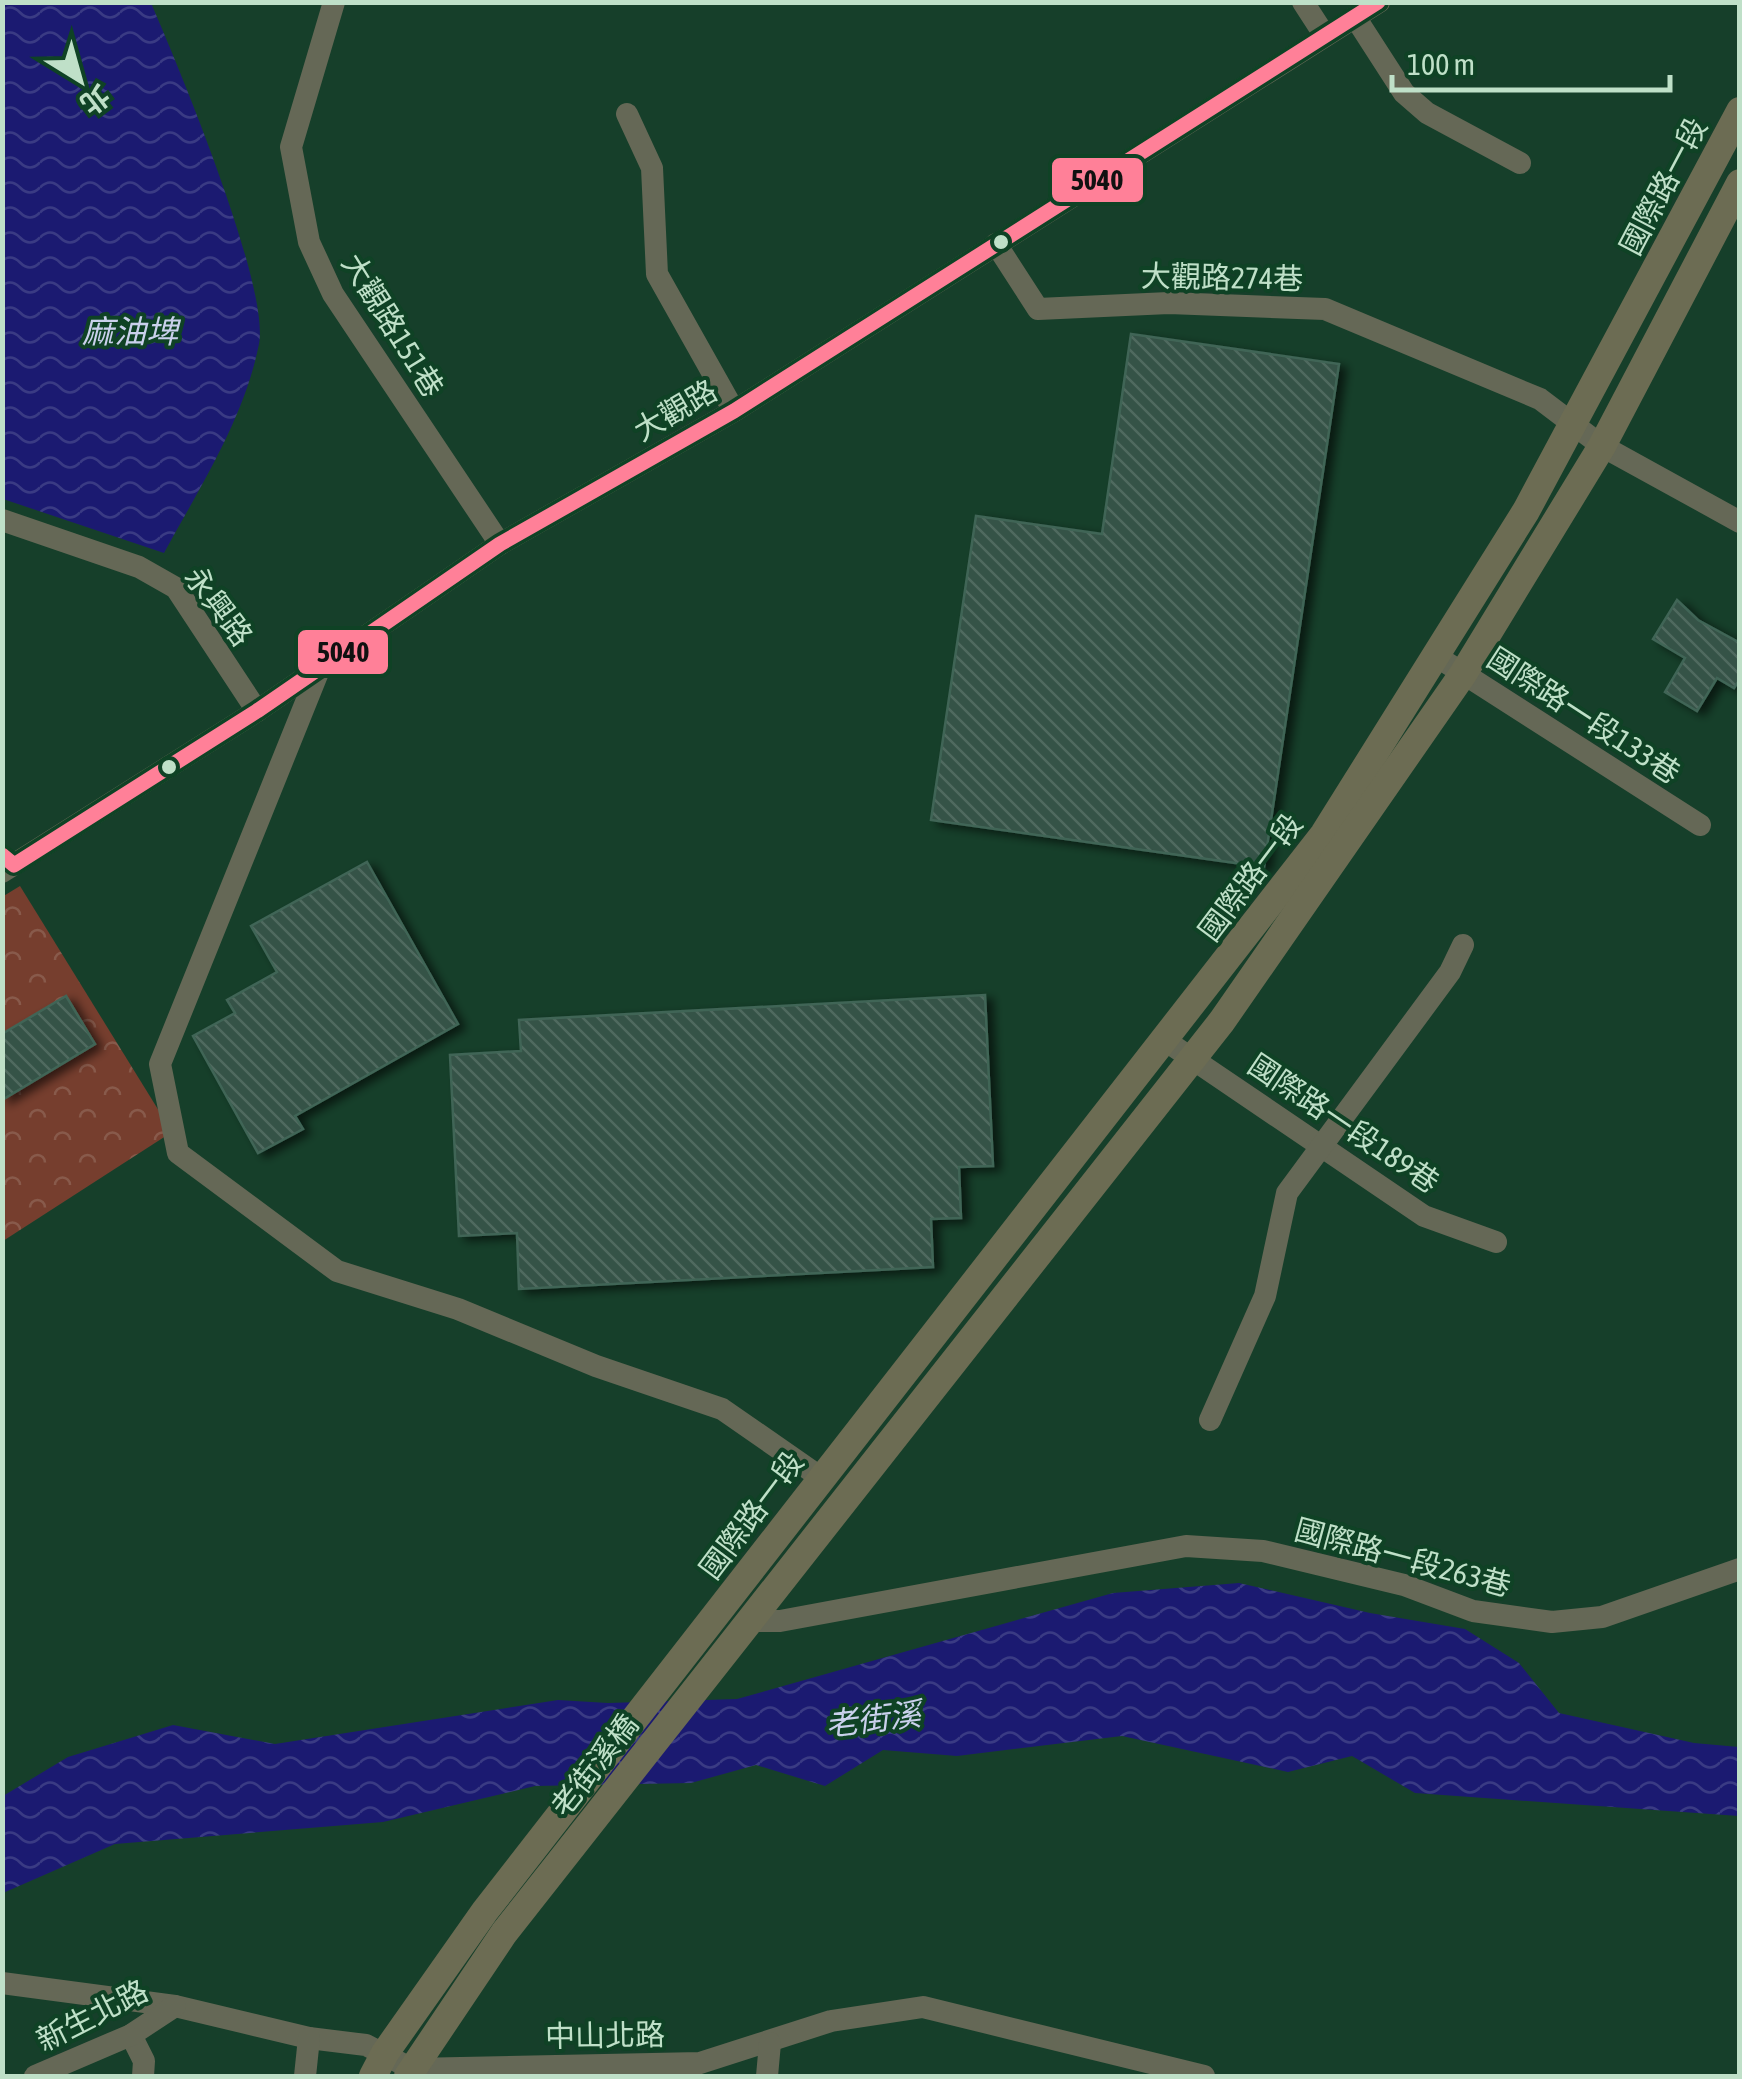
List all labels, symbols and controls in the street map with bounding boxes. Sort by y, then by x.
north arrow [30,30,130,130]
scale bar [1392,30,1670,92]
text: 100 m [1407,47,1475,81]
text: 北 [74,79,116,121]
street label: 國際路一段 [1613,112,1713,260]
line badge: 5040 [1050,156,1145,204]
text: 5040 [1071,164,1123,196]
unlabelled marker [991,232,1011,252]
street label: 大觀路151巷 [336,247,450,403]
street label: 大觀路274巷 [1141,259,1303,295]
water label: 麻油埤 [82,313,182,350]
street label: 大觀路 [628,373,722,447]
street label: 永興路 [178,560,260,652]
line badge: 5040 [296,628,390,676]
text: 5040 [317,636,369,668]
street label: 國際路一段133巷 [1482,640,1686,790]
unlabelled marker [159,757,179,777]
street label: 國際路一段 [1191,807,1309,947]
street label: 國際路一段189巷 [1242,1047,1446,1199]
street label: 國際路一段 [692,1445,810,1585]
street label: 國際路一段263巷 [1291,1512,1515,1602]
water label: 老街溪 [823,1694,927,1743]
street label: 老街溪橋 [544,1707,644,1823]
street label: 新生北路 [31,1973,153,2057]
street label: 中山北路 [545,2017,665,2053]

